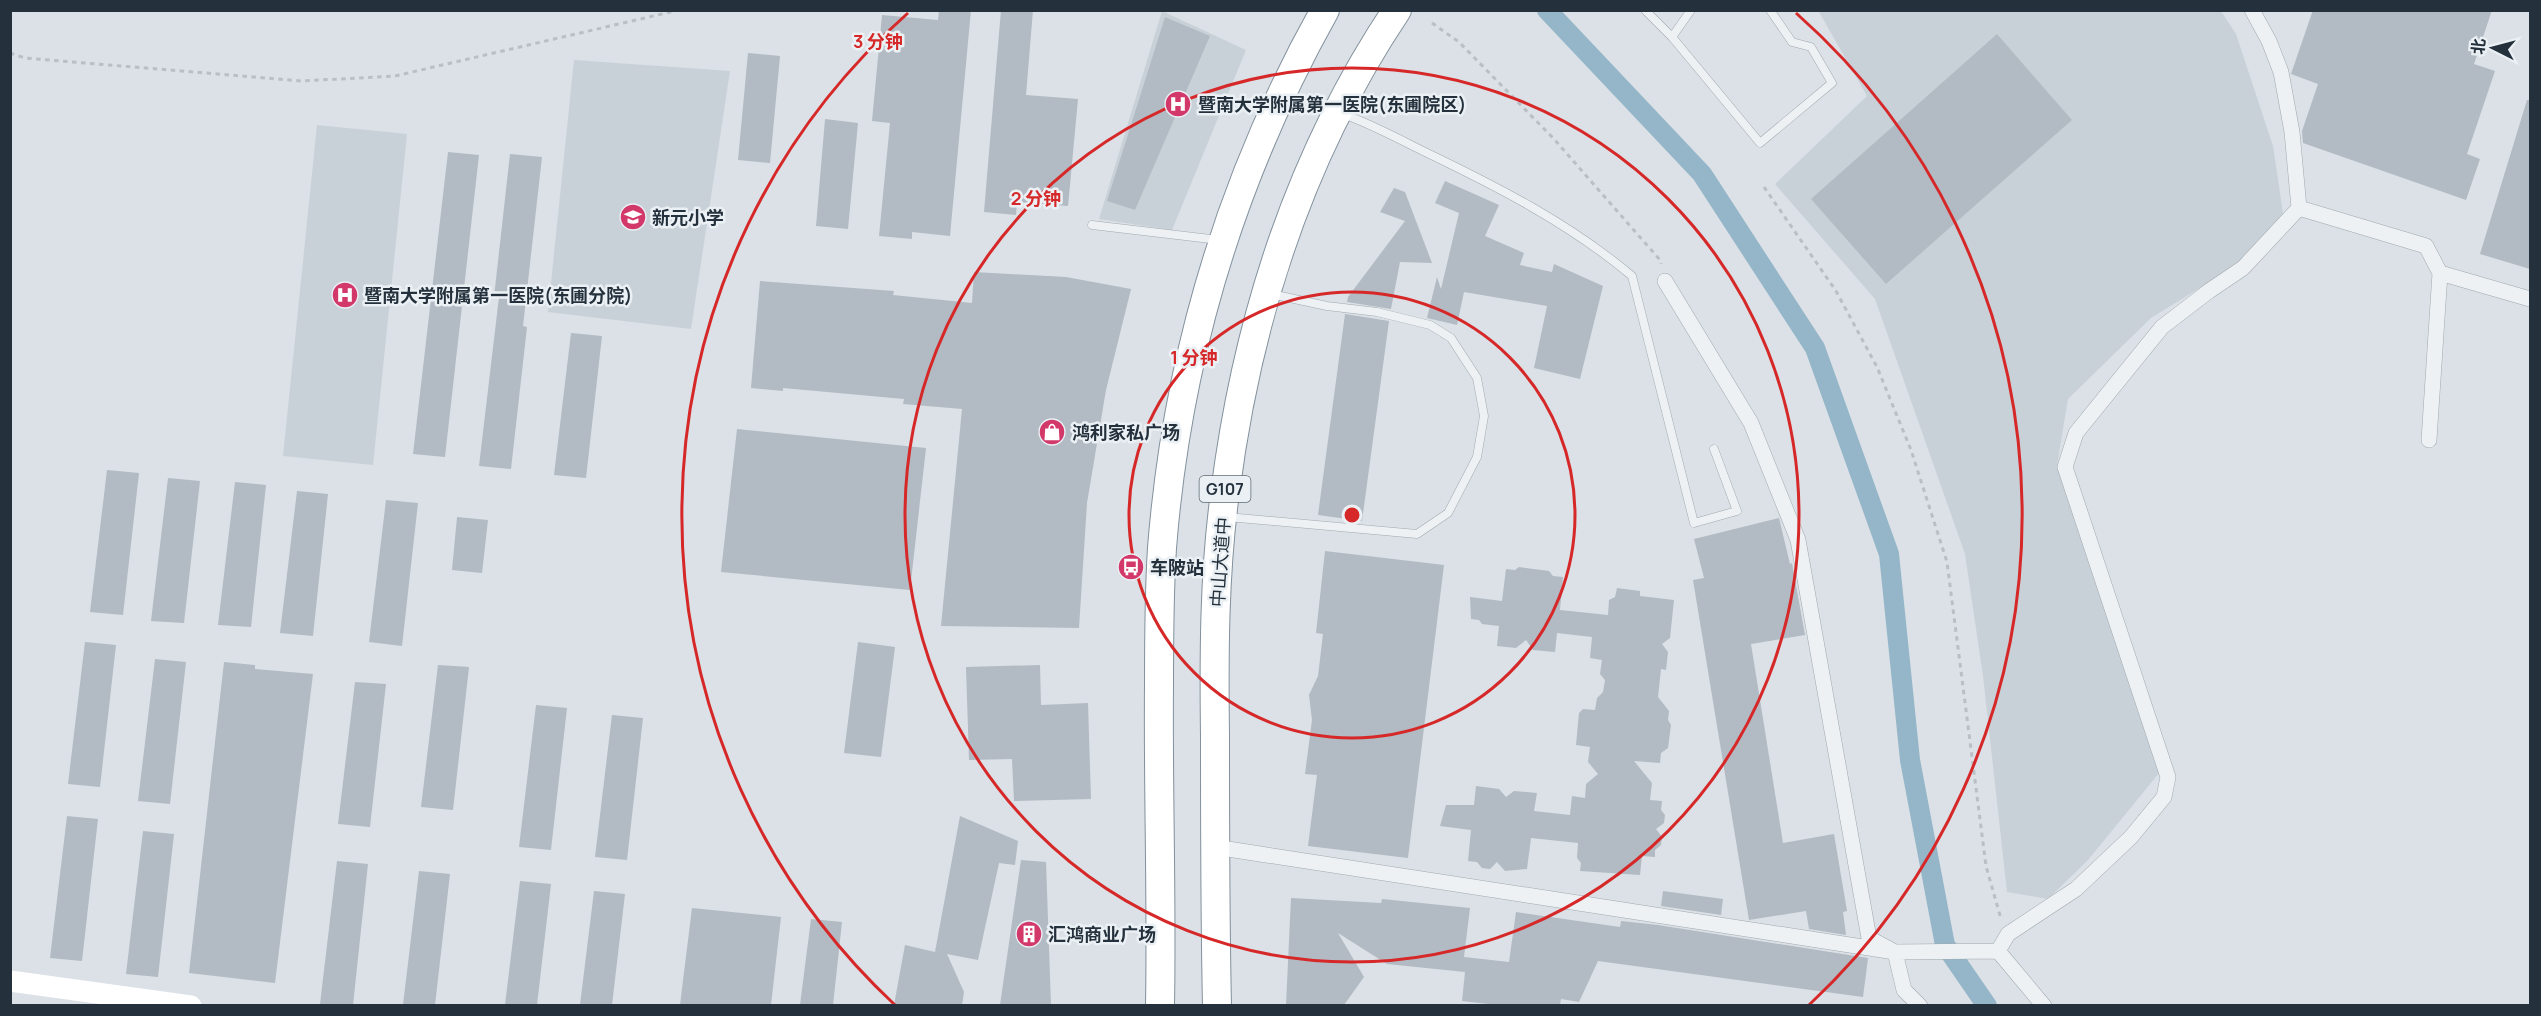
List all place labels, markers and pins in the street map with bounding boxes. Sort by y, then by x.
hospital icon: 暨南大学附属第一医院(东圃院区) [1163,89,1193,119]
place label: 暨南大学附属第一医院(东圃院区) [1198,92,1466,116]
school or university icon: 新元小学 [618,202,648,232]
place label: 新元小学 [652,205,724,229]
hospital icon: 暨南大学附属第一医院(东圃分院) [330,280,360,310]
place label: 暨南大学附属第一医院(东圃分院) [364,283,632,307]
shop icon: 鸿利家私广场 [1037,417,1067,447]
place label: 鸿利家私广场 [1072,420,1180,444]
centre of rings [1342,505,1362,525]
bus stop icon: 车陂站 [1116,552,1146,582]
place label: 车陂站 [1150,555,1204,579]
building icon: 汇鸿商业广场 [1014,919,1044,949]
place label: 汇鸿商业广场 [1048,922,1156,946]

